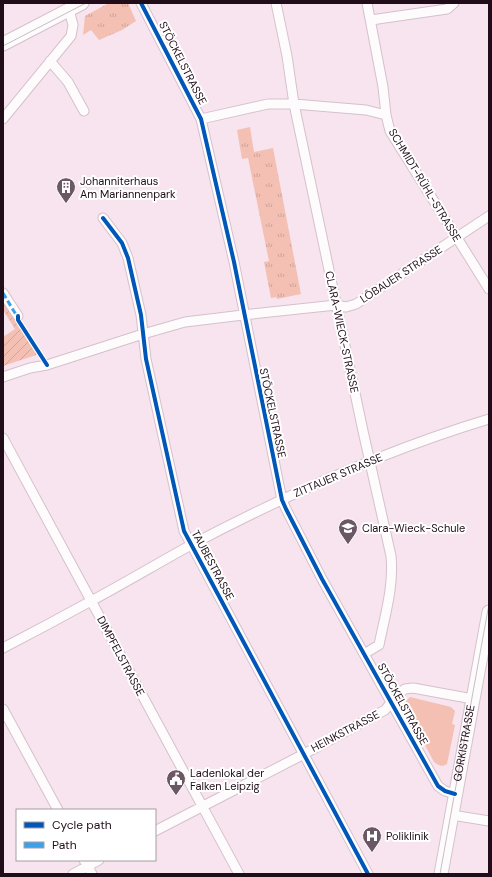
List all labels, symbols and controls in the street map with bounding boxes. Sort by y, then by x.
street label: STÖCKELSTRASSE [156,19,210,107]
street label: SCHMIDT-RÜHL-STRASSE [386,126,464,244]
place label: Johanniterhaus Am Mariannenpark [80,174,176,201]
building icon: Johanniterhaus Am Mariannenpark [55,176,77,204]
street label: LÖBAUER STRASSE [357,242,445,306]
street label: CLARA-WIECK-STRASSE [322,270,362,394]
street label: STÖCKELSTRASSE [257,367,289,459]
street label: ZITTAUER STRASSE [292,450,384,500]
school or university icon: Clara-Wieck-Schule [337,517,359,545]
place label: Clara-Wieck-Schule [362,521,465,535]
street label: TAUBESTRASSE [189,527,237,603]
street label: DIMPFELSTRASSE [94,614,148,698]
street label: STÖCKELSTRASSE [375,661,431,747]
street label: GORKISTRASSE [450,704,478,783]
street label: HEINKSTRASSE [308,707,382,755]
place label: Ladenlokal der Falken Leipzig [190,766,264,793]
public building icon: Ladenlokal der Falken Leipzig [165,768,187,796]
legend [16,809,156,861]
text: Cycle path [52,817,112,833]
hospital icon: Poliklinik [361,825,383,853]
place label: Poliklinik [386,829,429,843]
text: Path [52,837,77,853]

